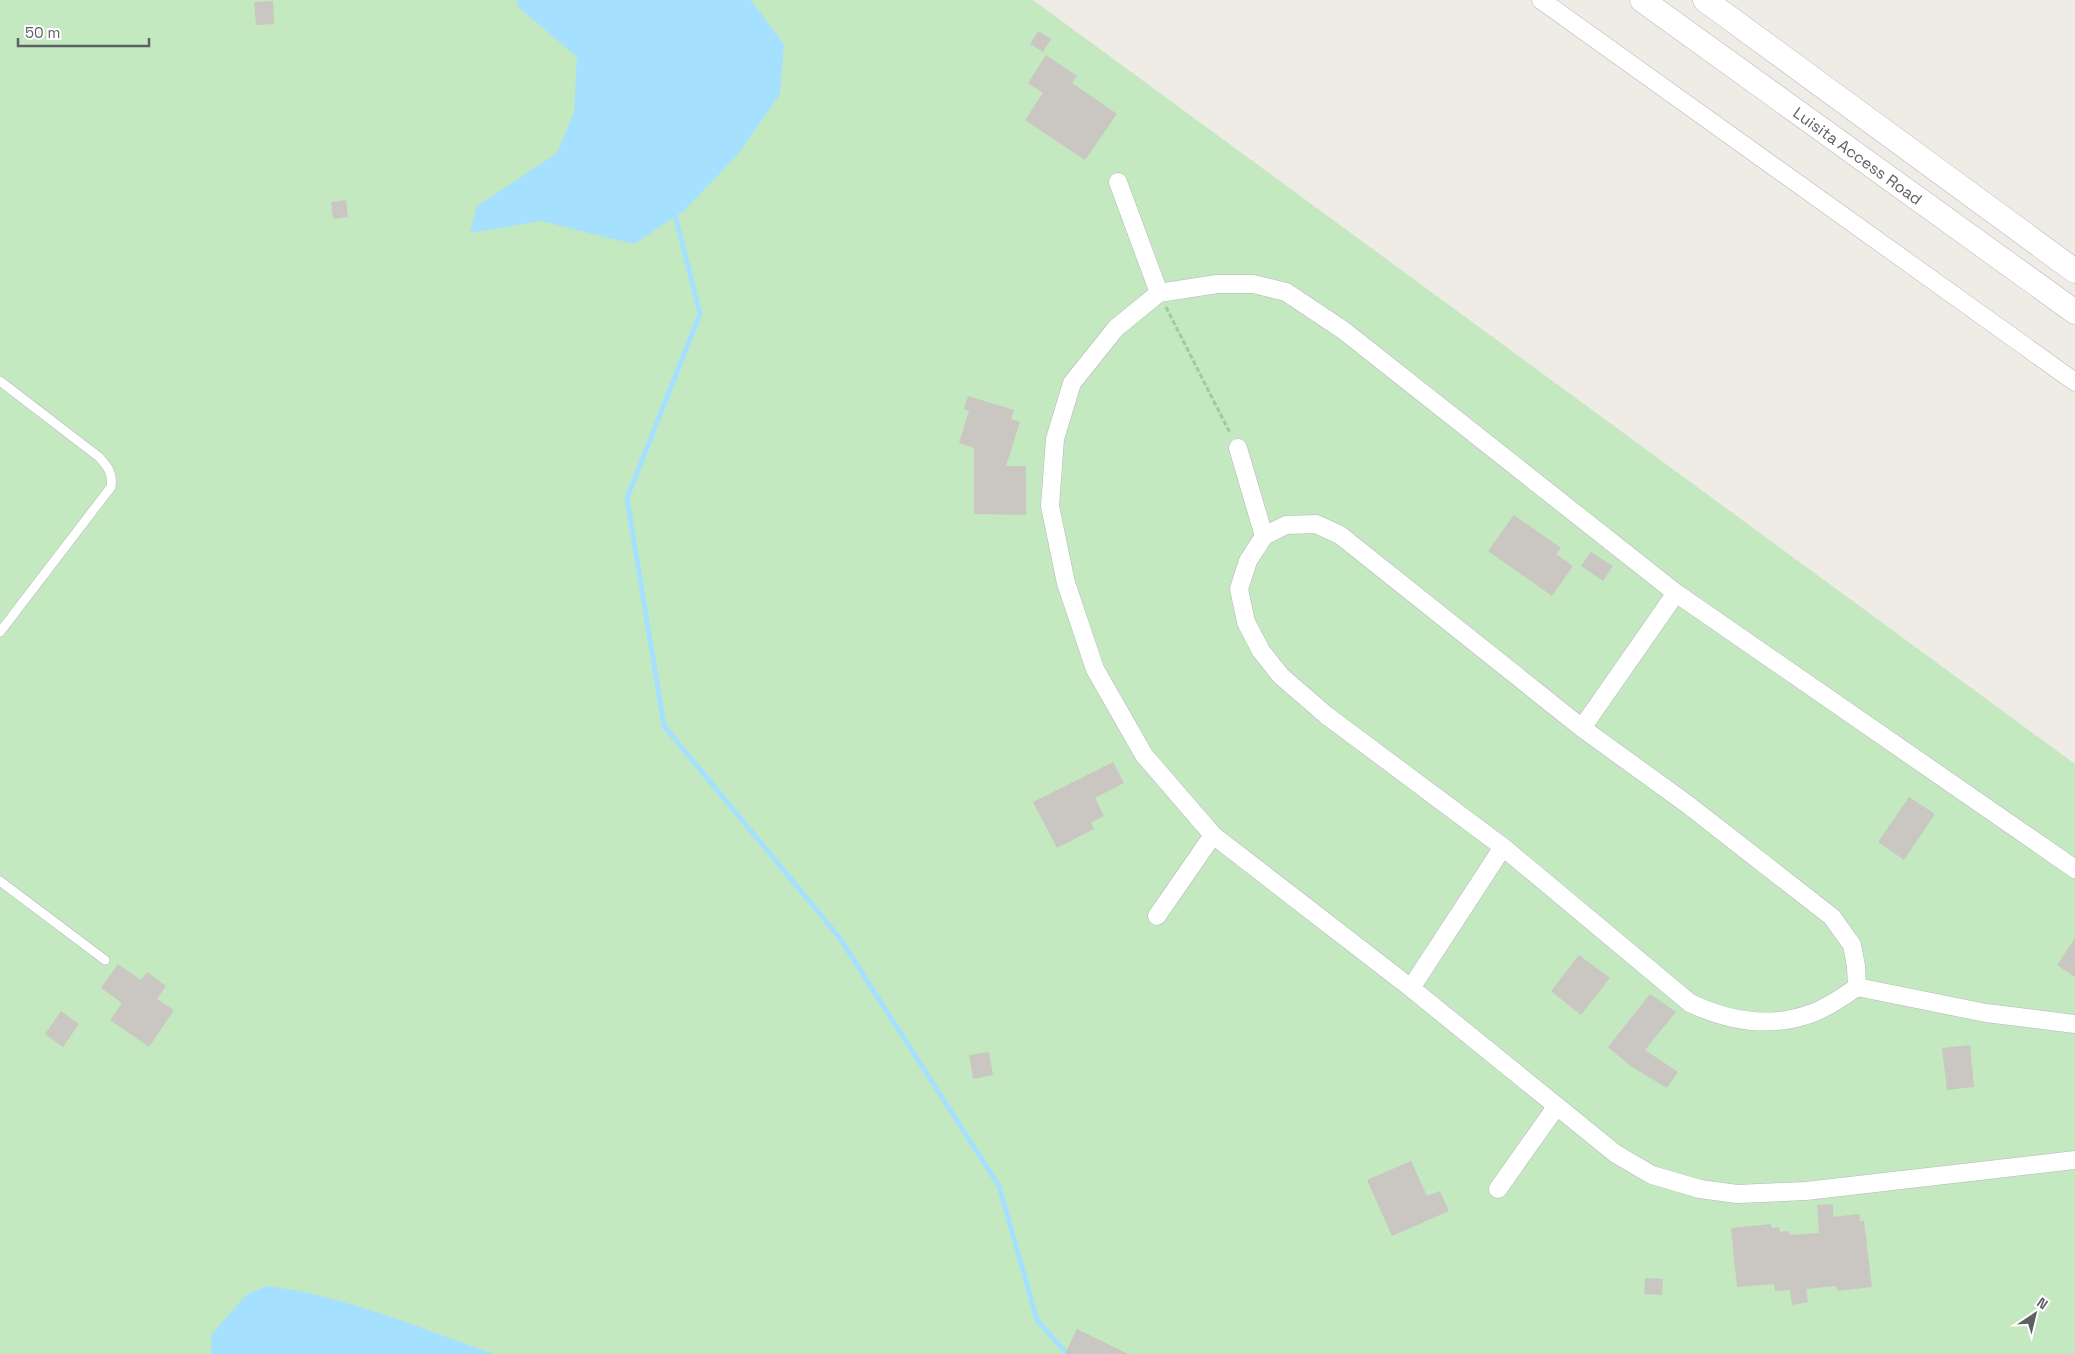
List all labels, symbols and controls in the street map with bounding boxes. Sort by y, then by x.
scale bar [18,15,149,47]
text: 50 m [25,23,60,42]
street label: Luisita Access Road [1789,102,1927,209]
north arrow [2010,1289,2060,1339]
text: N [2033,1293,2051,1313]

